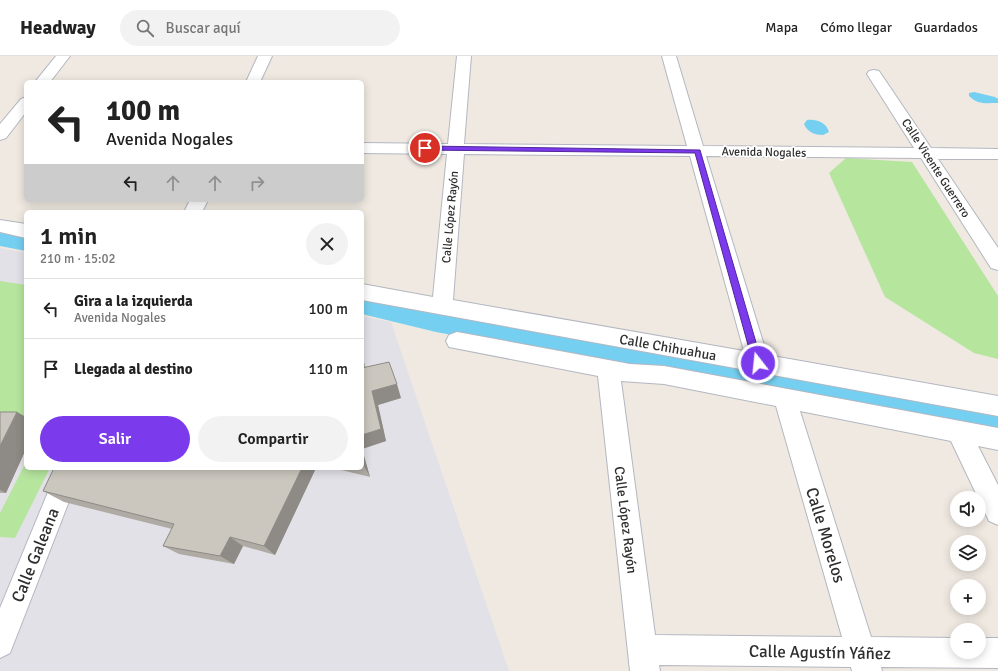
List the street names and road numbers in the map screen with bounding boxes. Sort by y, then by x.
street label: Calle Vicente Guerrero [898,116,973,221]
street label: Avenida Nogales [721,144,807,161]
street label: Calle López Rayón [439,170,462,264]
street label: Calle Chihuahua [618,331,718,364]
street label: Calle López Rayón [610,465,641,575]
street label: Calle Morelos [801,485,850,585]
street label: Calle Galeana [7,505,64,606]
street label: Calle Agustín Yáñez [749,641,892,664]

